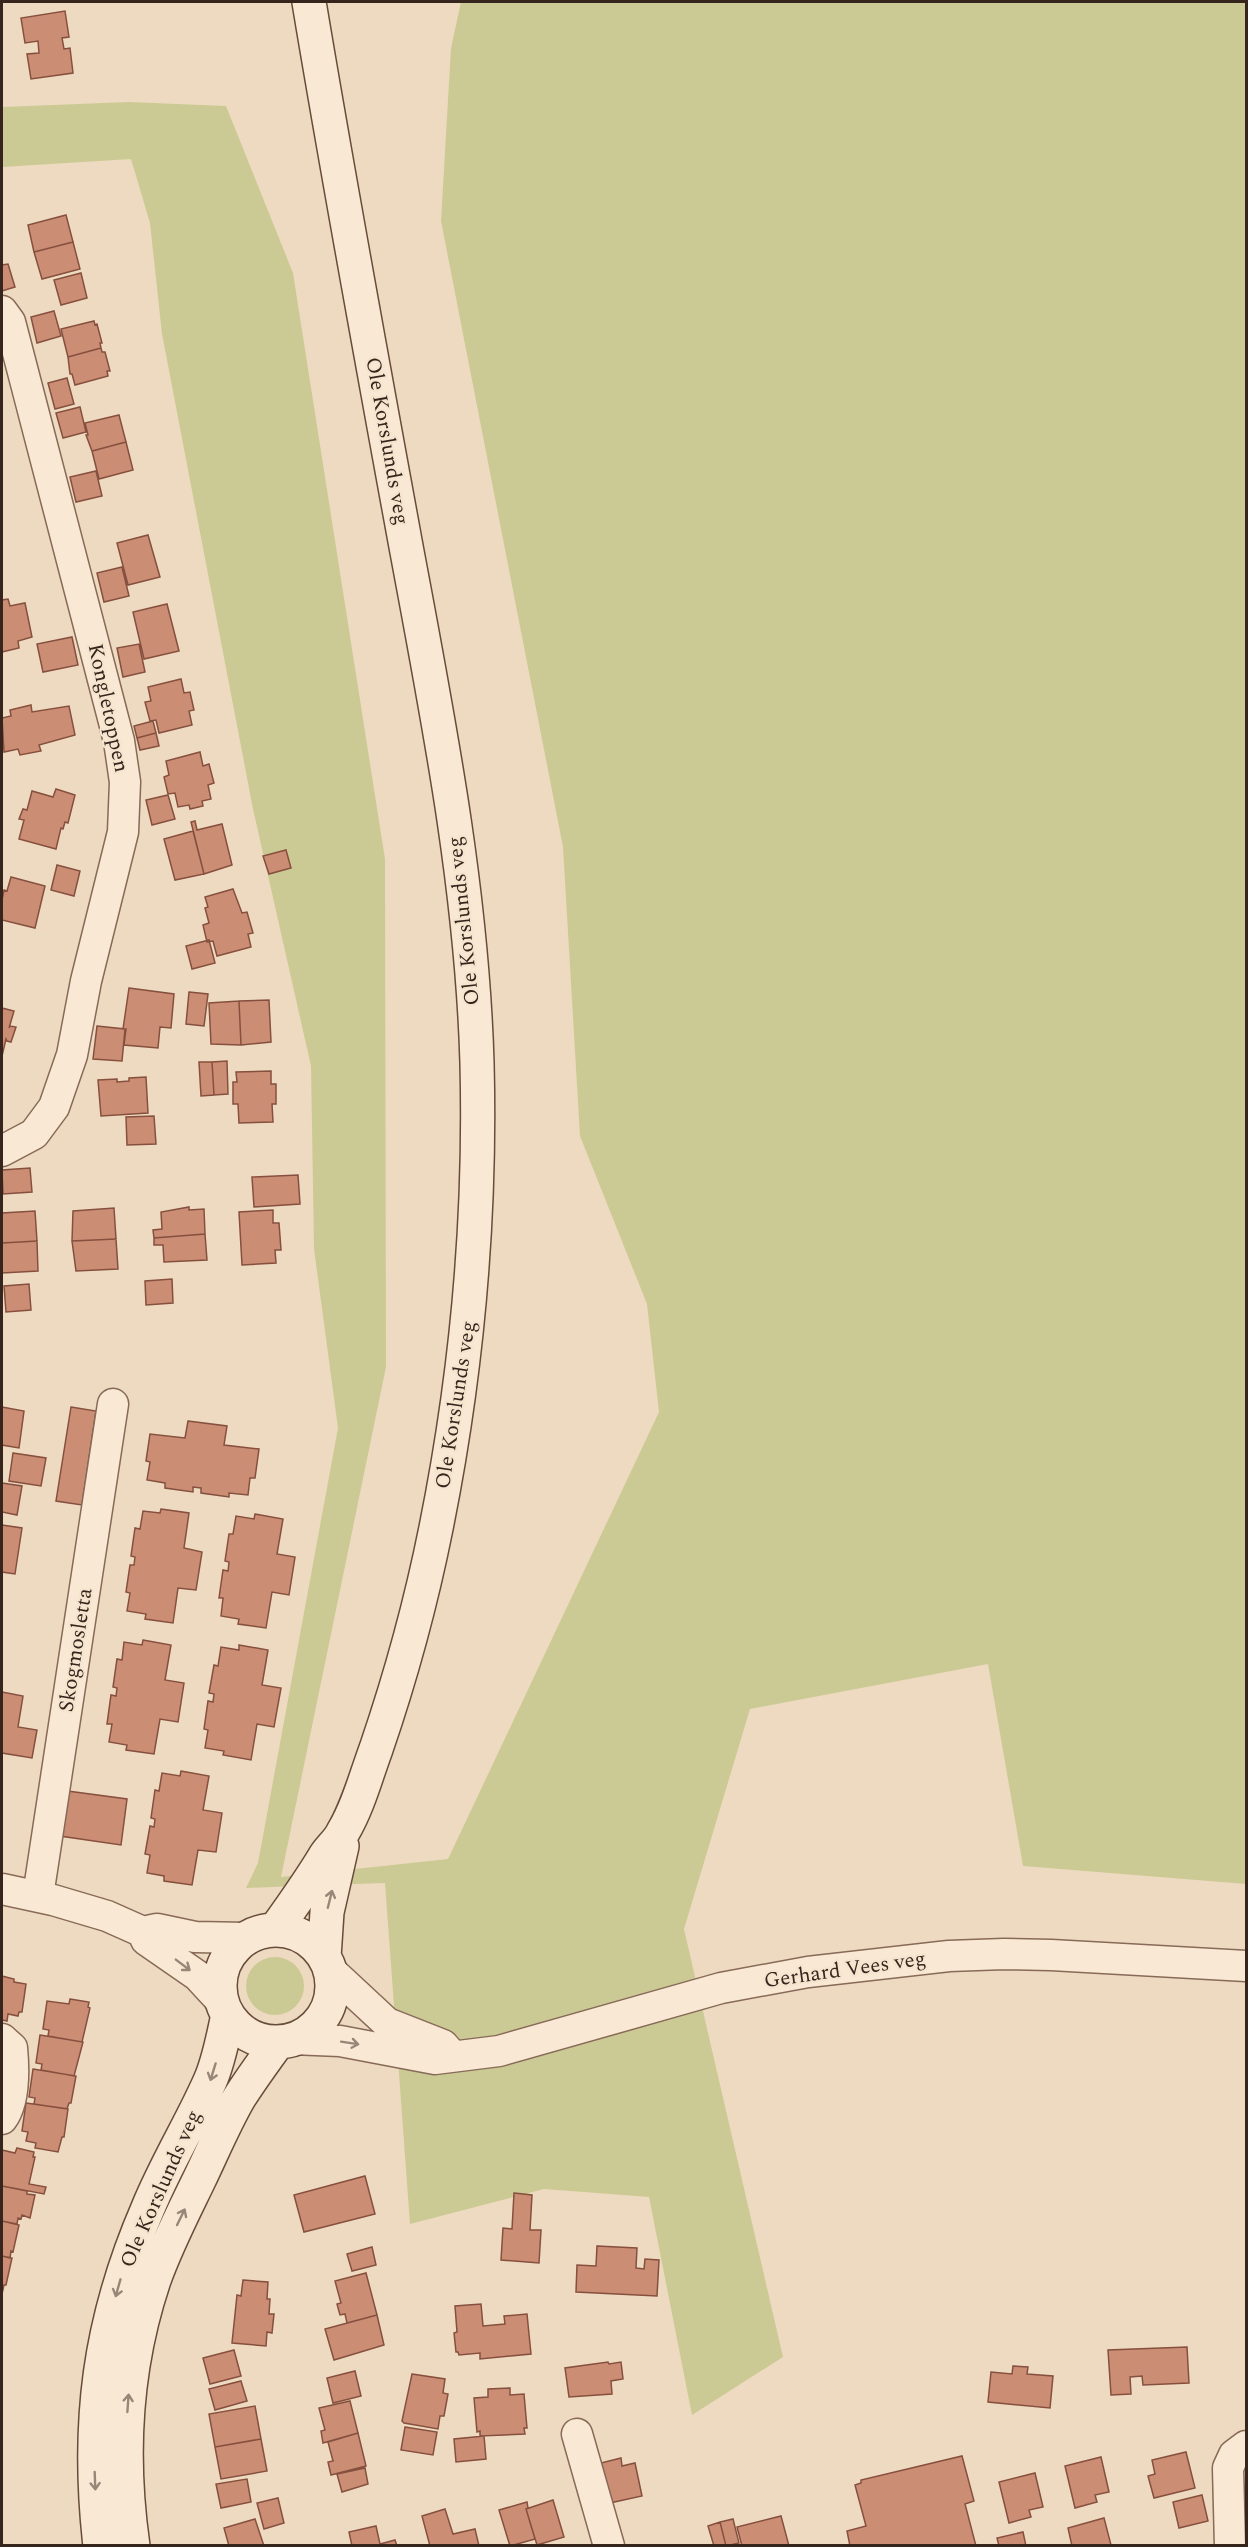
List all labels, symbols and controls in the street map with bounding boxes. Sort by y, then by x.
street label: Ole Korslunds veg [356,355,418,527]
street label: Kongletoppen [79,641,137,775]
street label: Ole Korslunds veg [439,835,489,1007]
street label: Ole Korslunds veg [427,1319,485,1491]
street label: Skogmosletta [50,1585,102,1714]
one-way arrow [325,1890,337,1909]
street label: Gerhard Vees veg [762,1943,928,1997]
one-way arrow [175,1959,191,1972]
one-way arrow [340,2038,360,2049]
one-way arrow [207,2062,218,2081]
street label: Ole Korslunds veg [112,2105,210,2273]
one-way arrow [175,2209,187,2226]
one-way arrow [112,2278,123,2297]
one-way arrow [123,2394,134,2414]
one-way arrow [89,2470,100,2490]

